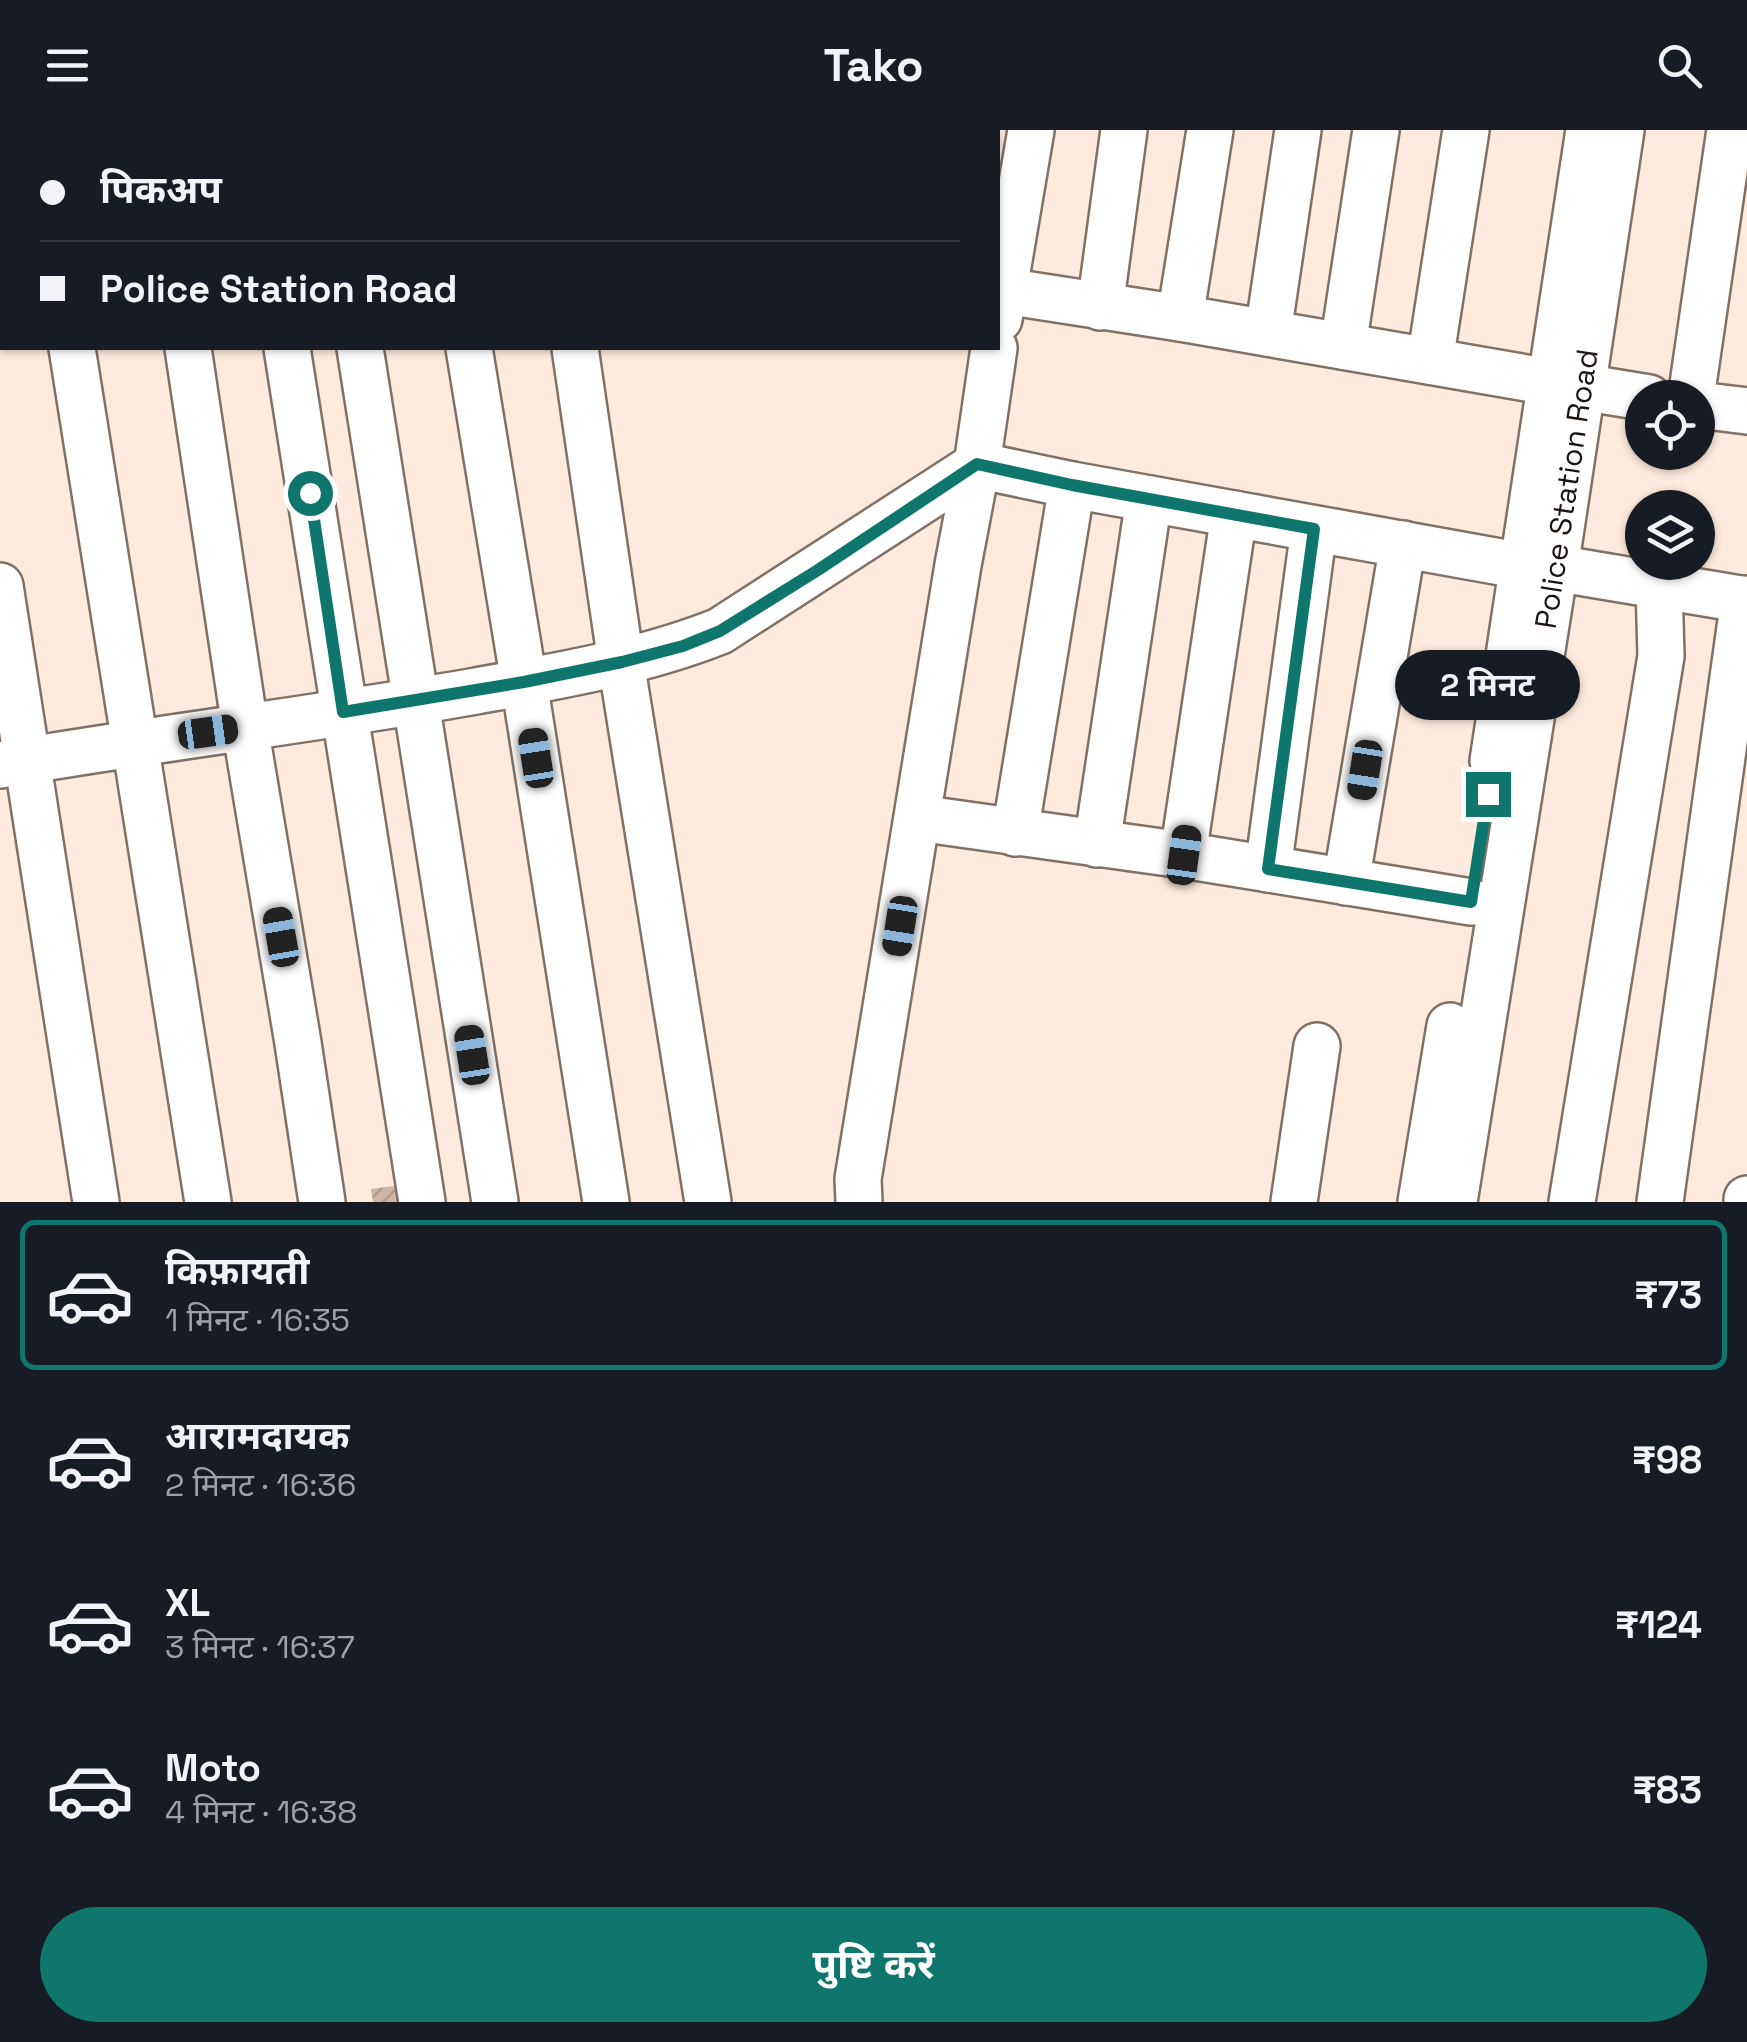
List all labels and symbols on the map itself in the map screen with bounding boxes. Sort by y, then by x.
street label: Police Station Road [1526,346,1607,631]
route start [288,471,333,516]
callout: 2 मिनट [1396,649,1580,719]
car [176,713,240,751]
car [516,726,556,790]
car [1345,738,1385,802]
route end [1466,772,1511,817]
car [1165,823,1203,887]
car [880,894,920,958]
car [261,905,301,969]
car [452,1023,492,1087]

